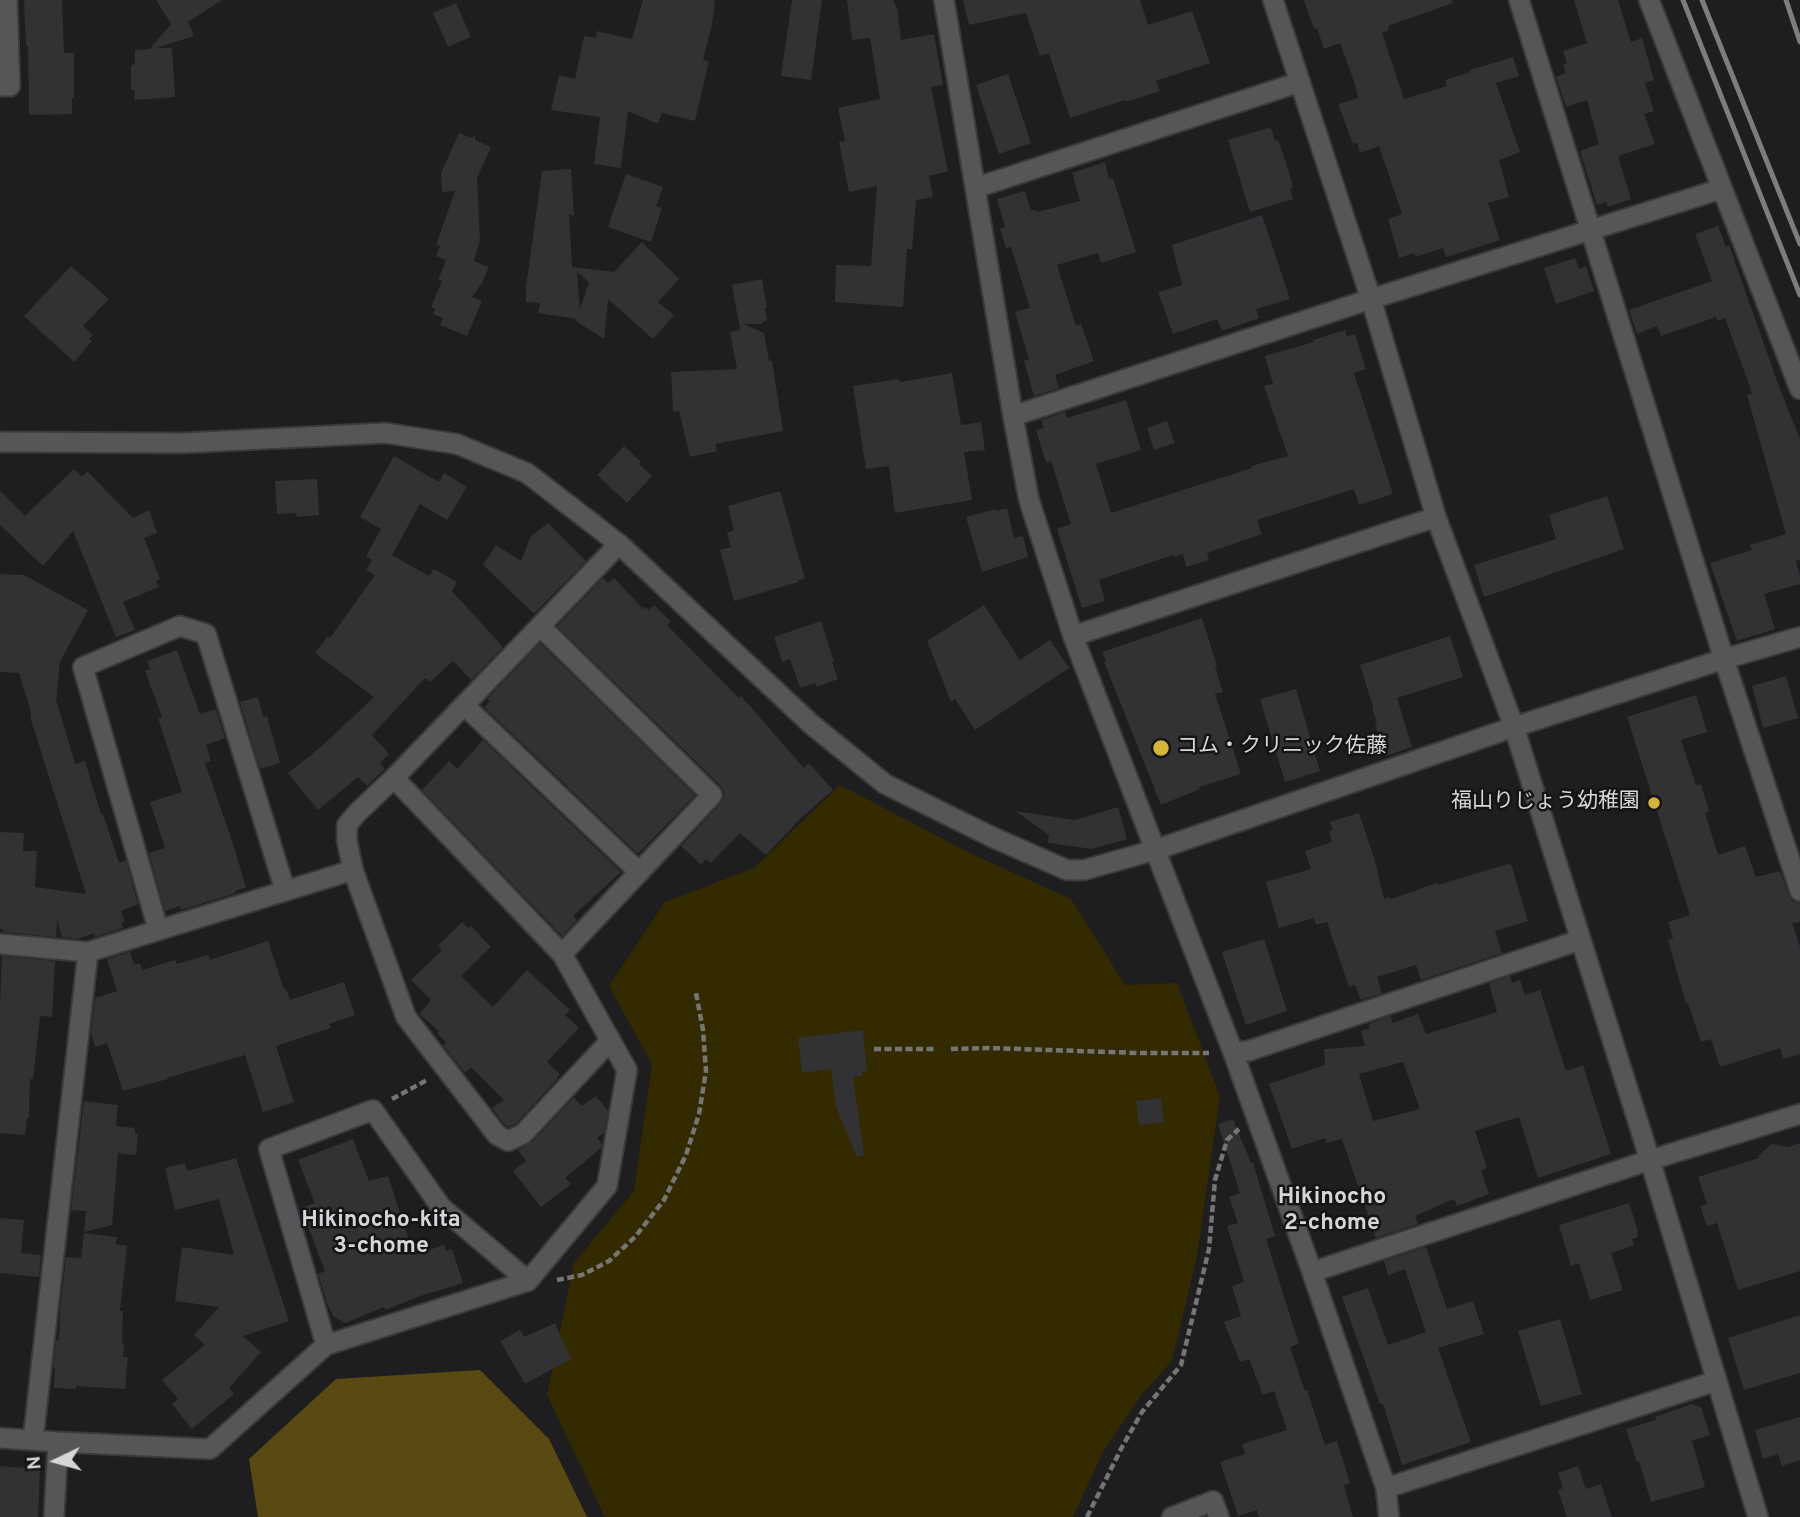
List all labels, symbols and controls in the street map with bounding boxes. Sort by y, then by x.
place label: コム・クリニック佐藤 [1177,735,1387,761]
marker: コム・クリニック佐藤 [1151,738,1171,758]
place label: 福山りじょう幼稚園 [1451,790,1640,816]
marker: 福山りじょう幼稚園 [1646,795,1662,811]
district label: Hikinocho 2-chome [1278,1184,1386,1238]
district label: Hikinocho-kita 3-chome [301,1207,461,1261]
north arrow [21,1426,91,1496]
text: N [23,1455,48,1471]

